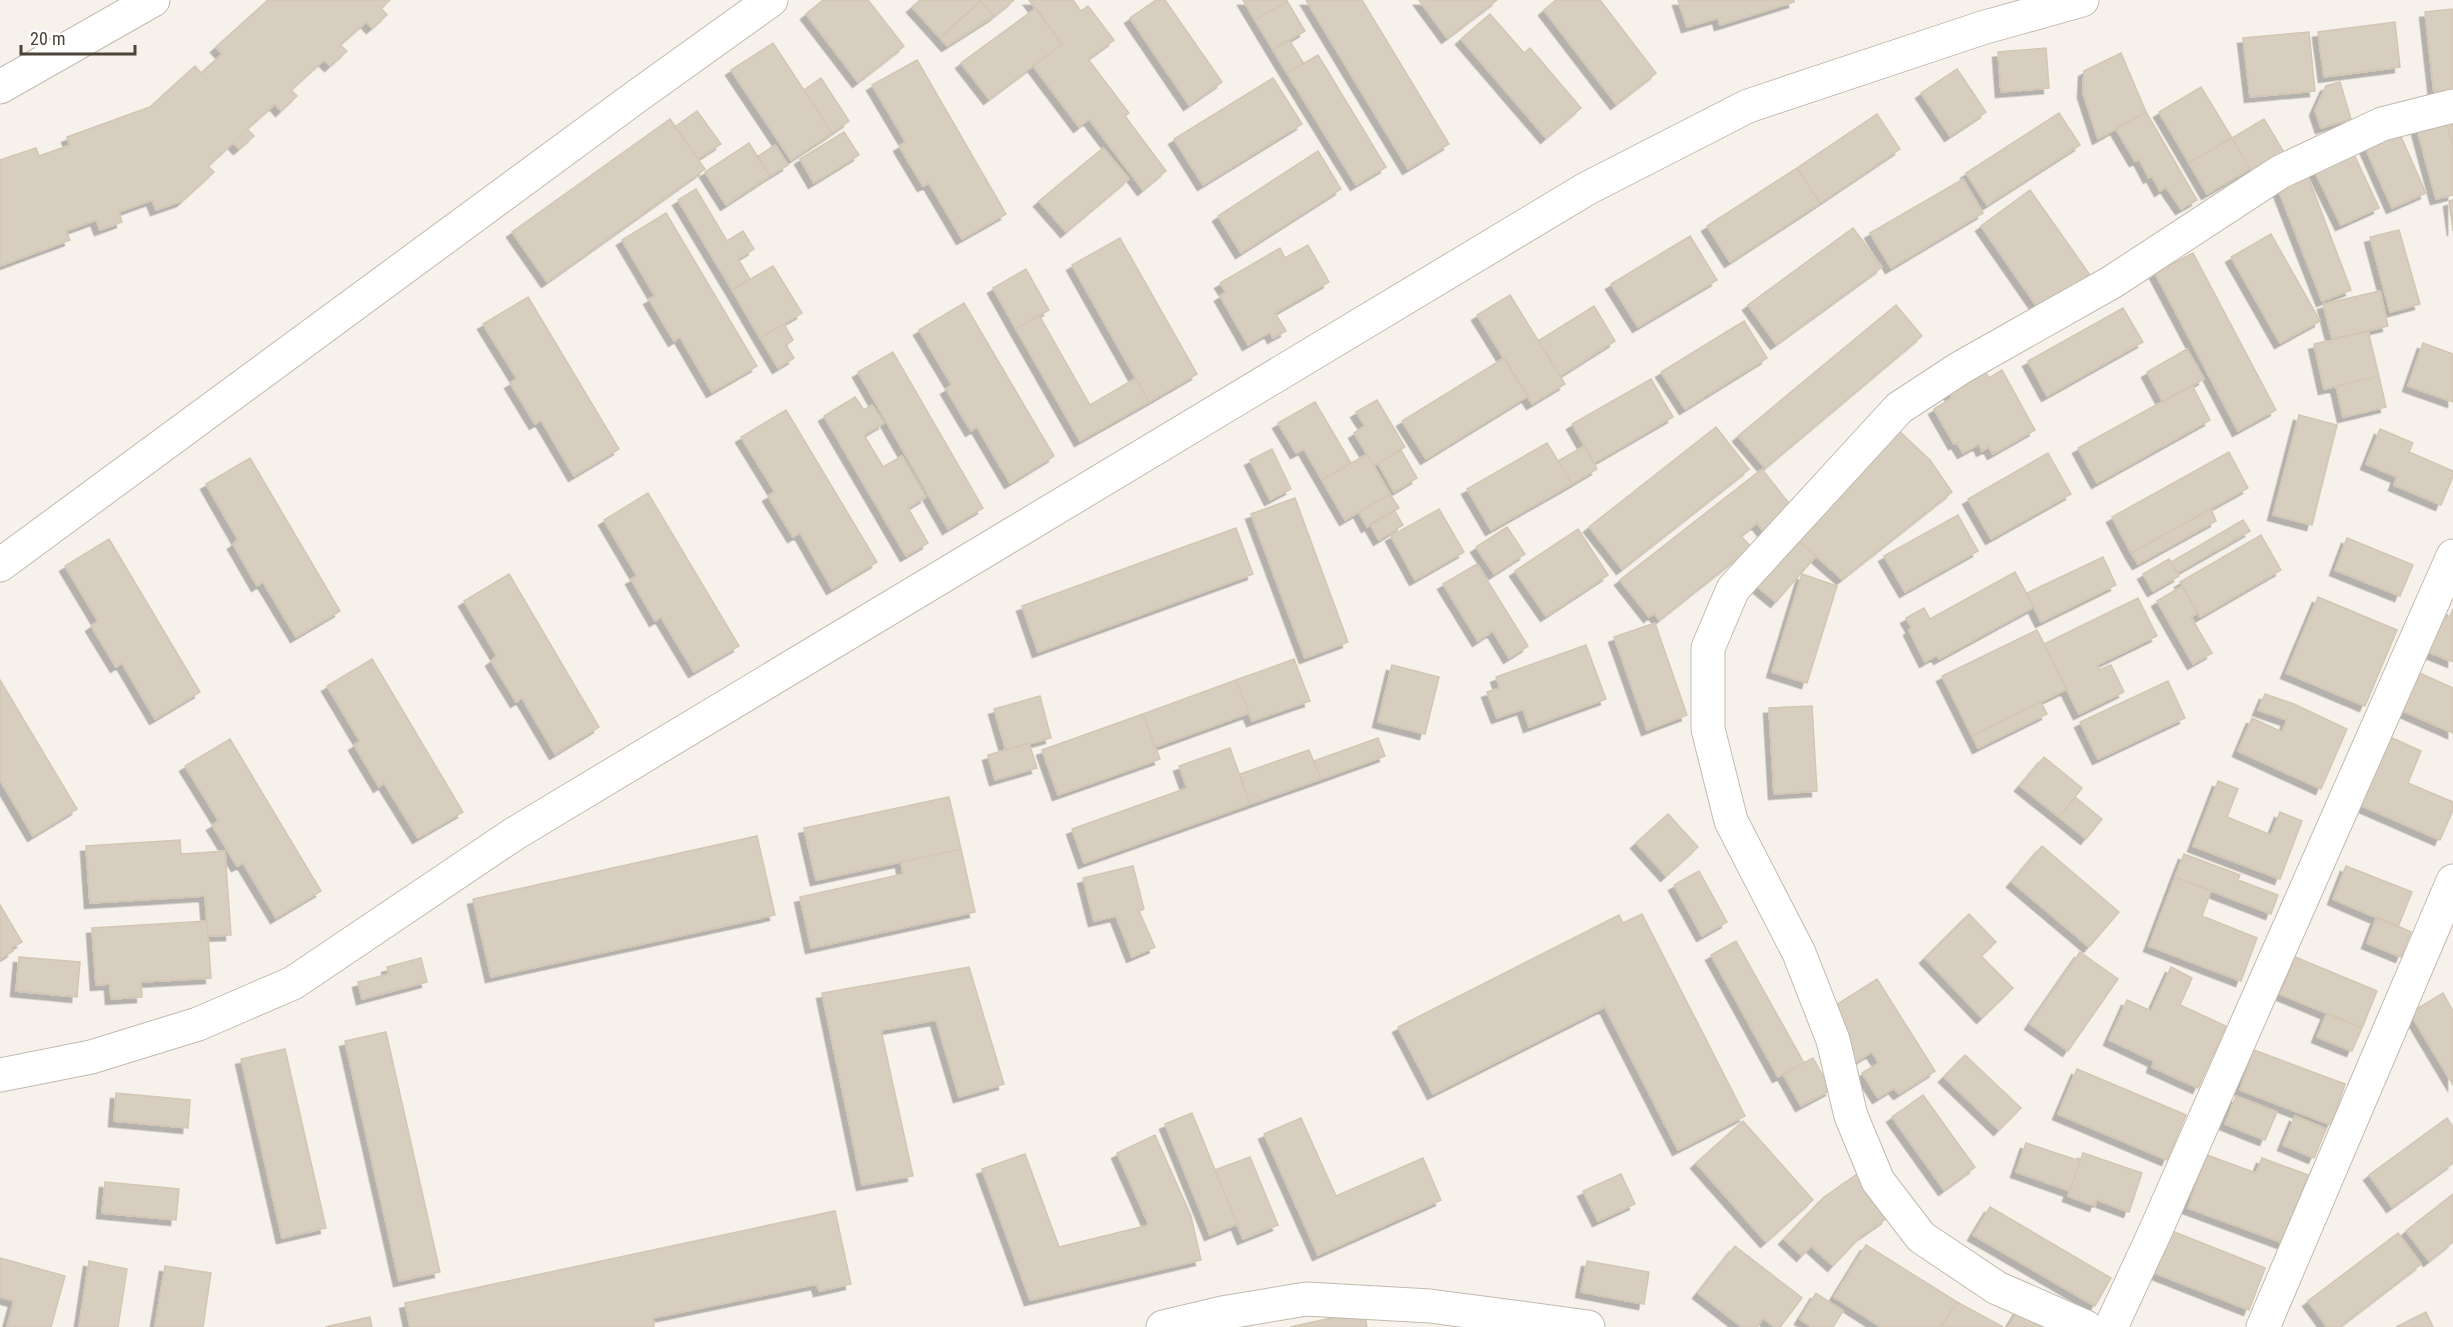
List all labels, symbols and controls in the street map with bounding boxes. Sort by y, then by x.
scale bar [21,18,135,56]
text: 20 m [30,28,65,49]

